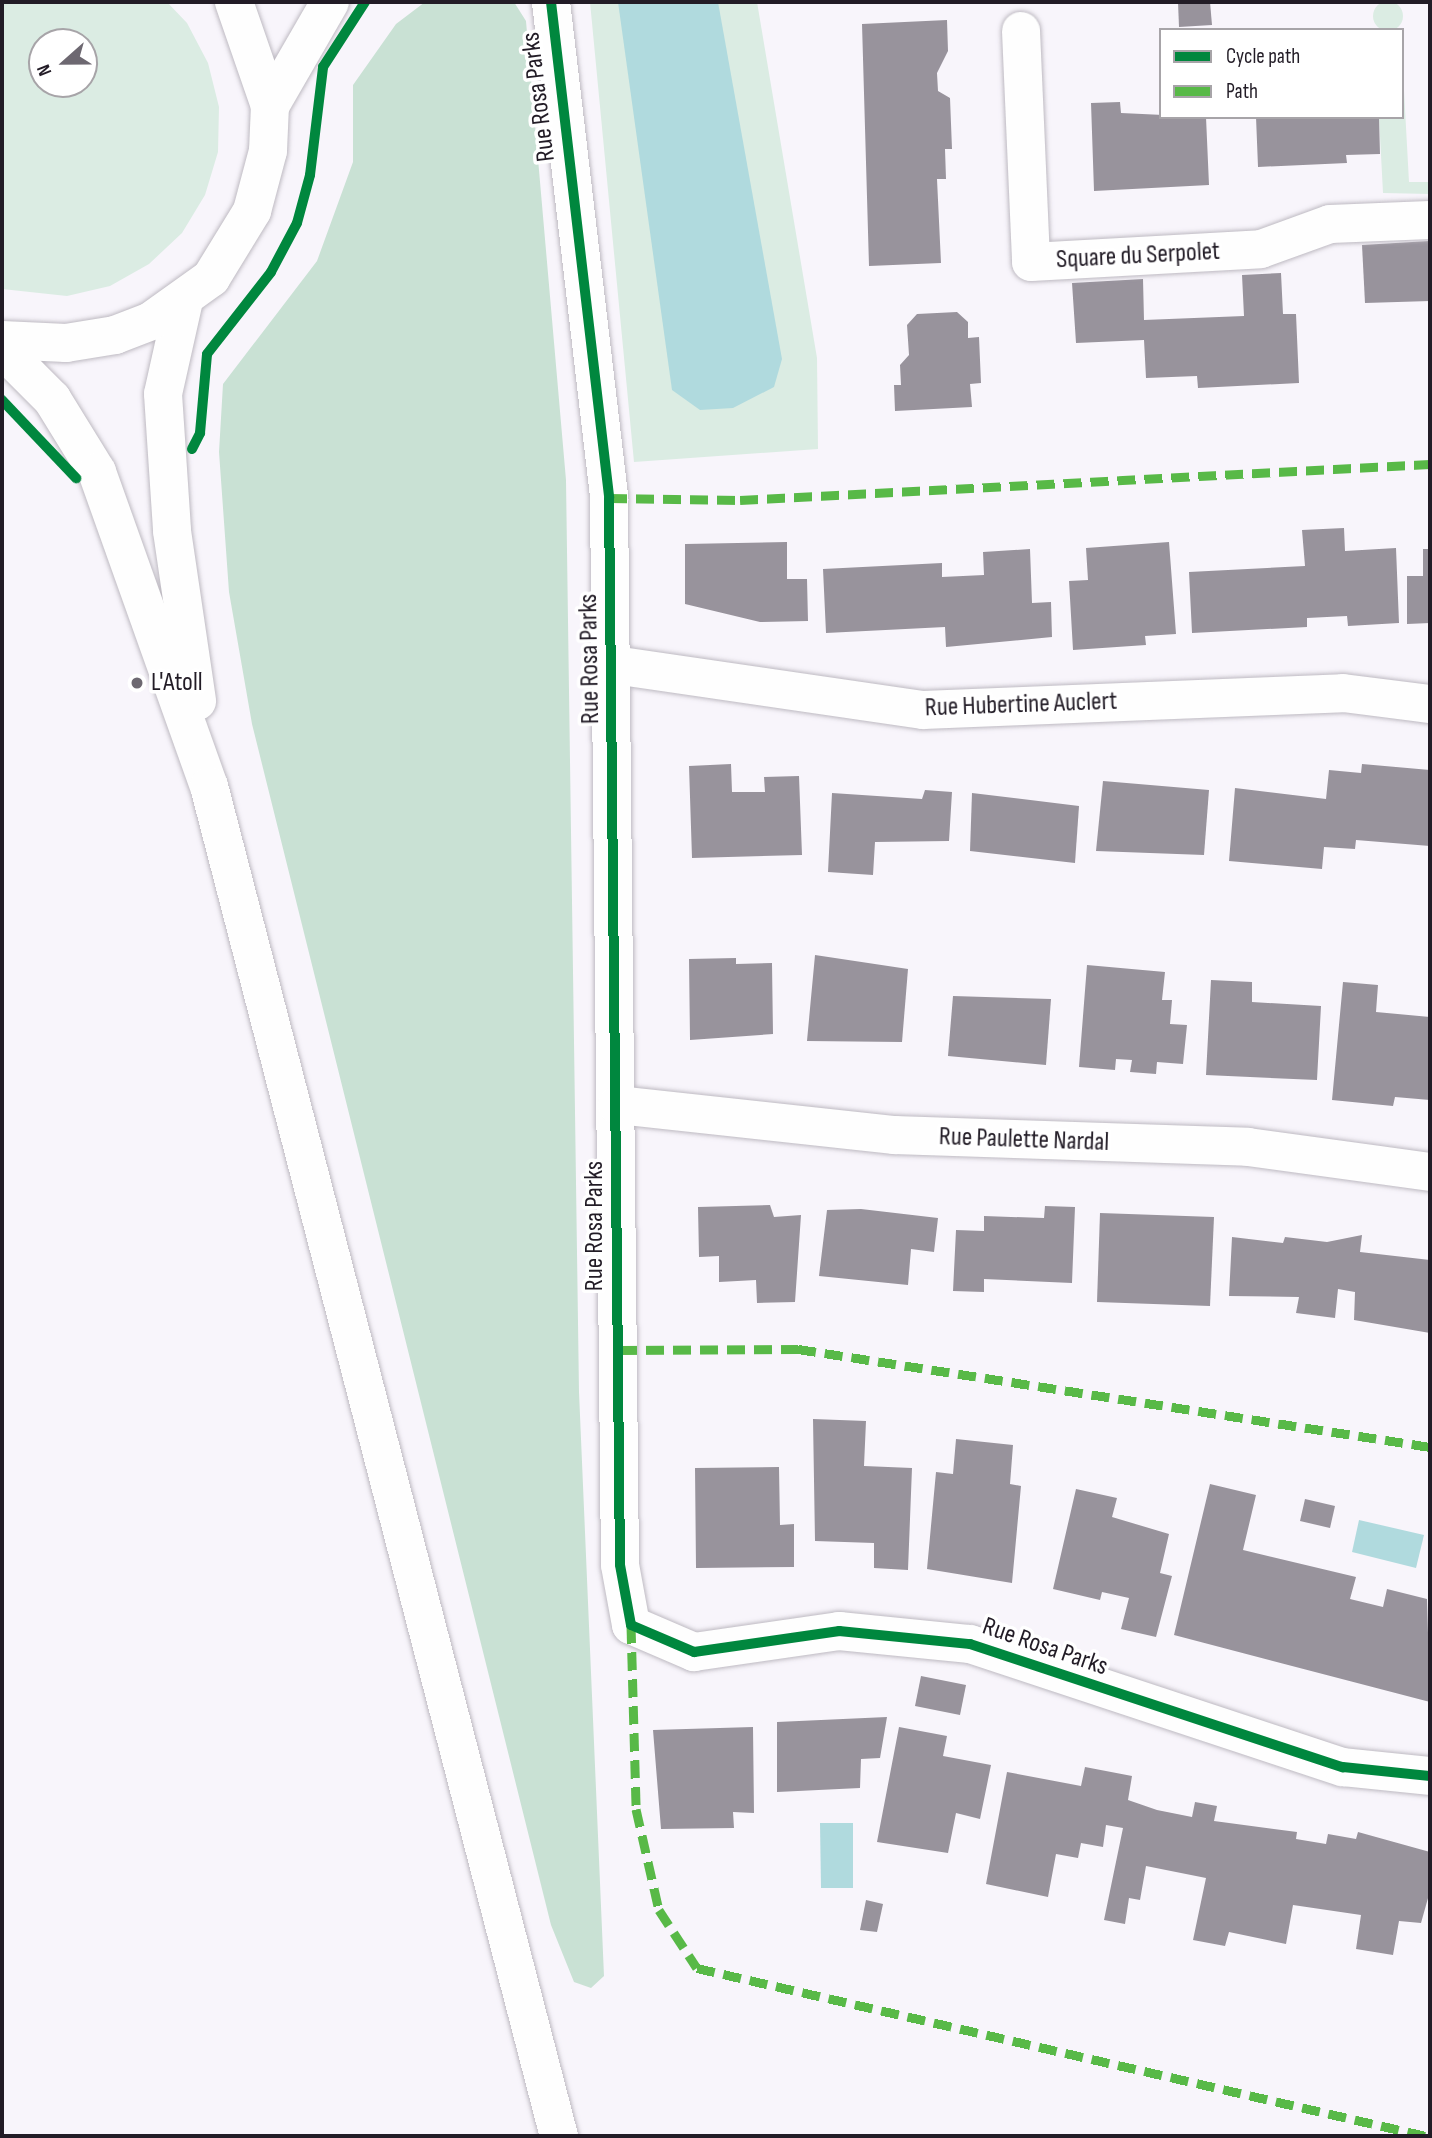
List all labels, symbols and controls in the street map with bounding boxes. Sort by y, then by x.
north arrow [28,28,98,98]
legend [1159,28,1404,119]
street label: Rue Rosa Parks [516,30,562,164]
text: Cycle path [1226,44,1300,69]
text: N [32,61,57,79]
text: Path [1226,79,1258,104]
street label: Square du Serpolet [1055,236,1221,276]
street label: Rue Rosa Parks [573,594,607,724]
place label: L'Atoll [151,667,203,699]
marker: L'Atoll [129,675,145,691]
street label: Rue Hubertine Auclert [924,686,1118,724]
street label: Rue Paulette Nardal [938,1121,1110,1159]
street label: Rue Rosa Parks [579,1161,611,1291]
street label: Rue Rosa Parks [978,1611,1112,1683]

